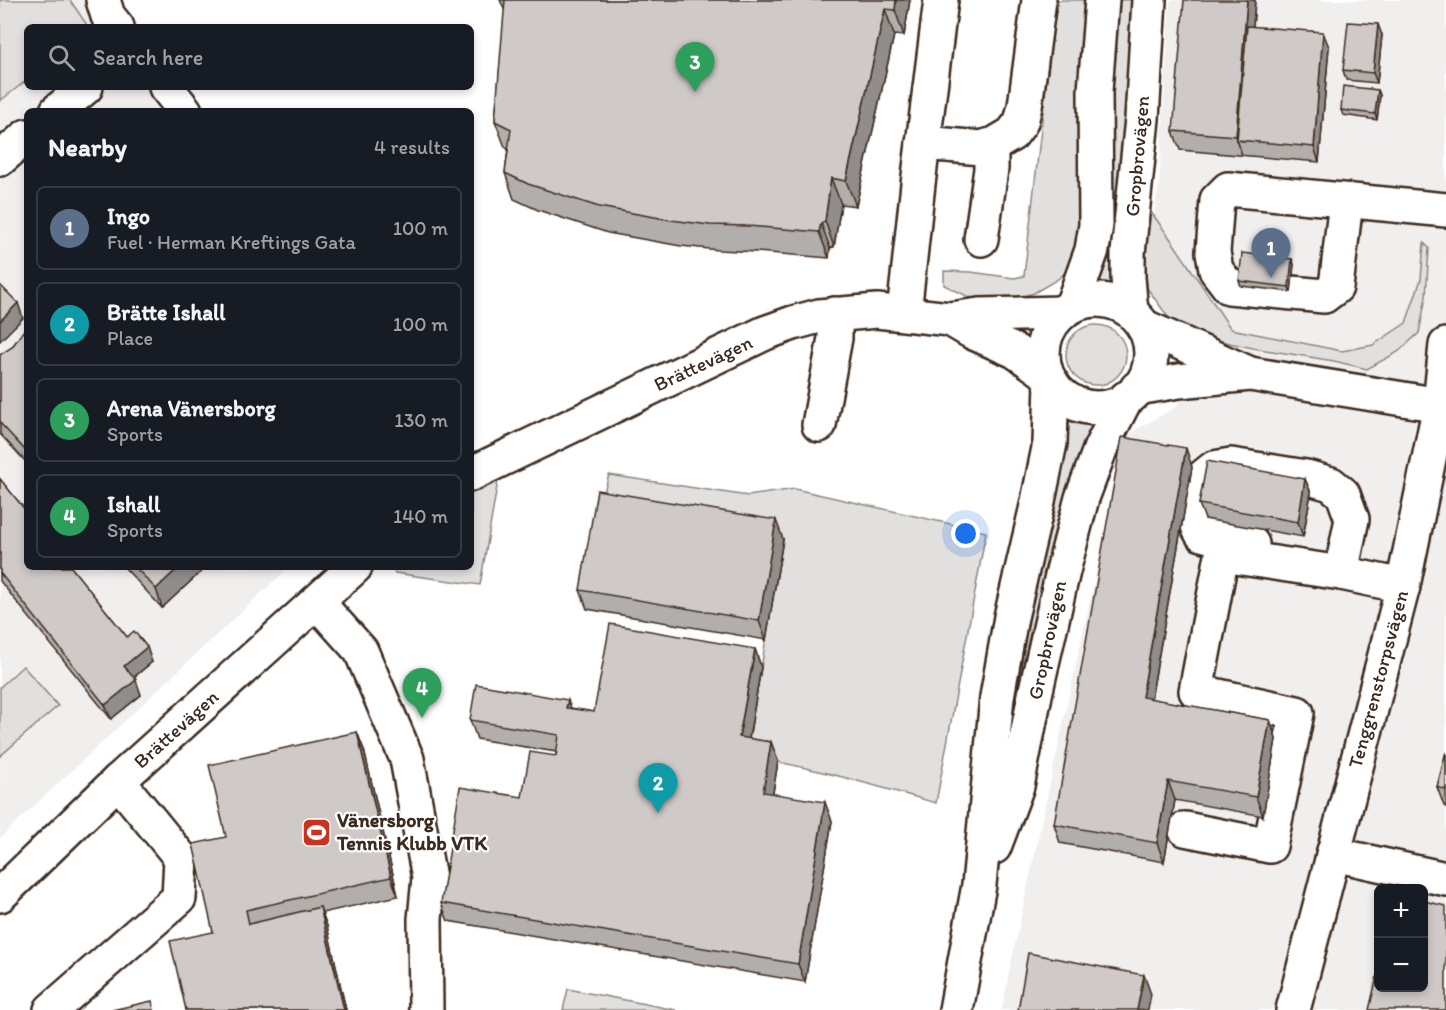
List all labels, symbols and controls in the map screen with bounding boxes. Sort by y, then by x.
search box [24,24,474,90]
icon: search [45,41,78,74]
pin: 3 [676,42,714,92]
text: Search here [93,44,203,71]
street label: Gropbrovägen [1120,95,1154,217]
text: Nearby [48,131,127,163]
text: 4 results [374,135,450,159]
text: Ingo [107,203,150,230]
text: 1 [65,216,74,240]
text: 100 m [393,216,448,240]
pin: 1 [1252,228,1290,278]
text: Fuel · Herman Kreftings Gata [107,230,356,254]
text: Brätte Ishall [107,299,226,326]
text: 2 [64,312,75,336]
text: 100 m [393,312,448,336]
text: Place [107,326,153,350]
street label: Brättevägen [650,330,756,396]
text: Arena Vänersborg [107,395,276,422]
text: 3 [64,408,75,432]
text: 130 m [394,408,448,432]
text: Sports [107,422,163,446]
text: Ishall [107,491,160,518]
text: 4 [63,504,76,528]
text: 140 m [393,504,448,528]
text: Sports [107,518,163,542]
your location [951,519,980,548]
street label: Gropbrovägen [1023,578,1071,702]
street label: Tenggrenstorpsvägen [1343,587,1413,771]
pin: 4 [402,668,442,718]
street label: Brättevägen [129,685,223,773]
pin: 2 [638,764,678,813]
place label: Vänersborg Tennis Klubb VTK [336,808,488,855]
sports icon: Vänersborg Tennis Klubb VTK [300,816,332,848]
map controls [1374,884,1428,992]
button: + [1374,884,1428,938]
button: − [1374,938,1428,992]

